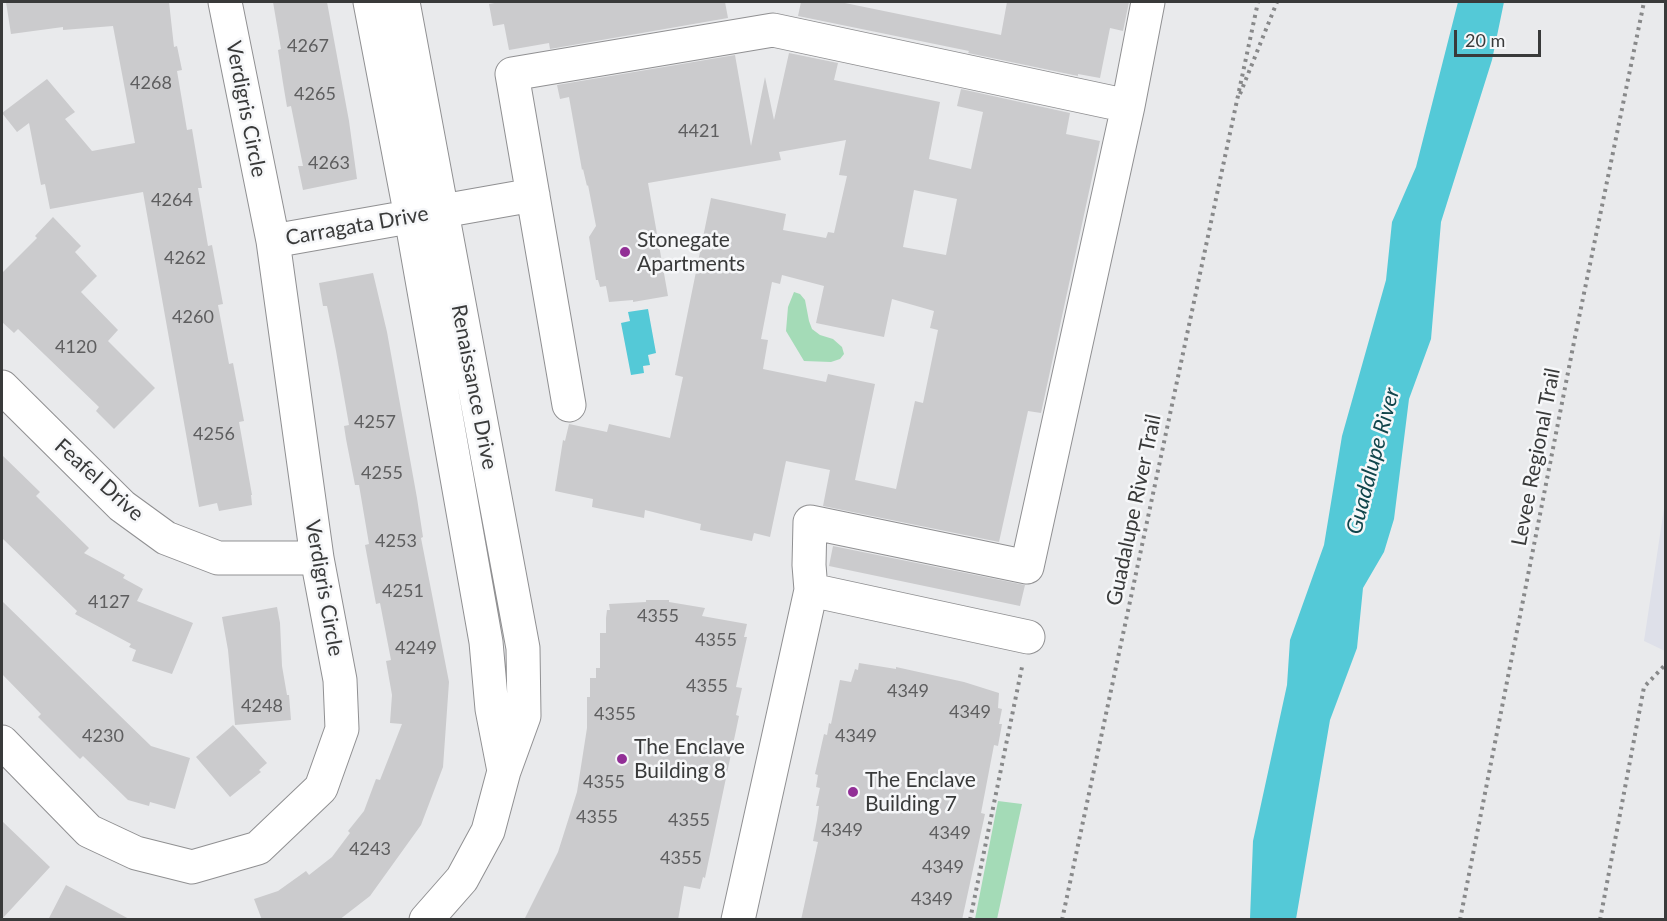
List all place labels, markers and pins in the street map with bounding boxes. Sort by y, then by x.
place label: Stonegate Apartments [637,227,745,277]
marker: Stonegate Apartments [618,245,632,259]
place label: The Enclave Building 8 [634,734,745,784]
marker: The Enclave Building 8 [615,752,629,766]
place label: The Enclave Building 7 [865,767,976,817]
marker: The Enclave Building 7 [846,785,860,799]

